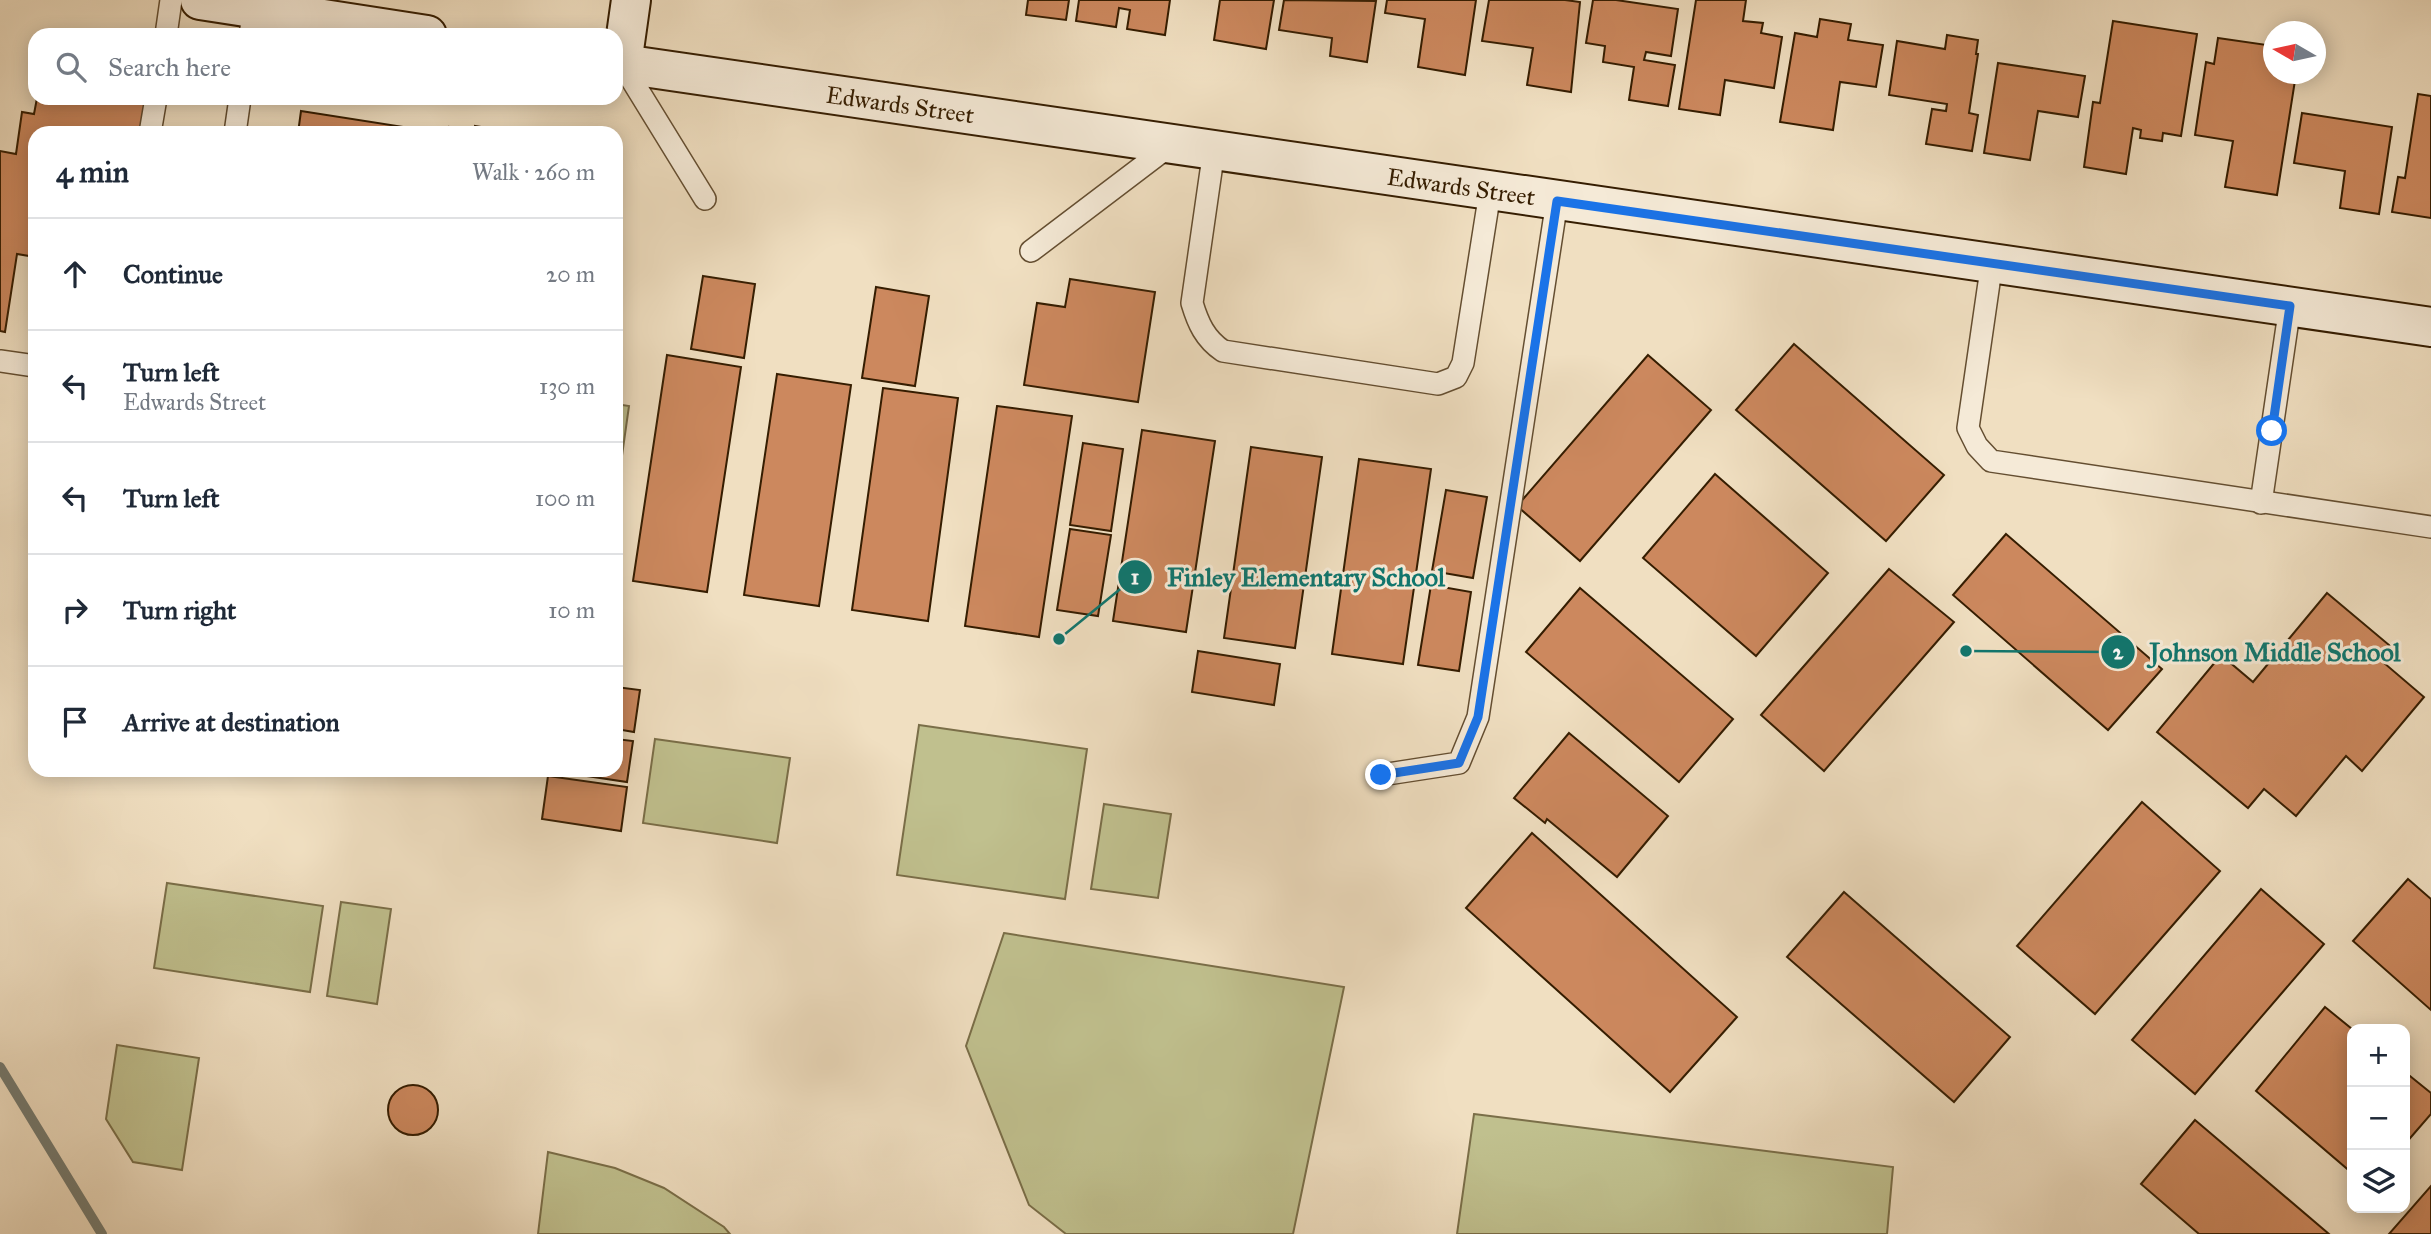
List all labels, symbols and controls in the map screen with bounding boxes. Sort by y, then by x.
north arrow [2263,21,2326,84]
search box [28,28,623,105]
icon: search [52,48,90,86]
text: Search here [108,51,231,83]
street label: Edwards Street [824,80,977,130]
text: 4 min [56,154,129,190]
text: Walk · 260 m [472,158,595,186]
street label: Edwards Street [1385,162,1538,212]
icon: ahead [56,255,94,293]
text: Continue [123,258,223,290]
text: 20 m [546,260,595,288]
text: Turn left [123,356,219,388]
icon: left [56,367,94,405]
text: 130 m [539,372,595,400]
text: Edwards Street [123,388,266,416]
route start [2256,415,2287,446]
icon: left [56,479,94,517]
text: Turn left [123,482,219,514]
text: 100 m [535,484,595,512]
callout: Finley Elementary School [1118,553,1459,600]
text: Finley Elementary School [1167,561,1446,593]
text: 1 [1131,564,1139,590]
icon: right [56,591,94,629]
text: Turn right [123,594,236,626]
text: 10 m [548,596,595,624]
callout: Johnson Middle School [2100,628,2415,675]
text: Johnson Middle School [2146,636,2402,669]
text: 2 [2113,639,2124,665]
icon: arrive [56,703,94,741]
text: Arrive at destination [123,706,340,738]
route end [1365,759,1396,790]
map controls [2347,1024,2410,1213]
button: + [2347,1024,2410,1087]
button: − [2347,1087,2410,1150]
button: layers [2347,1150,2410,1213]

